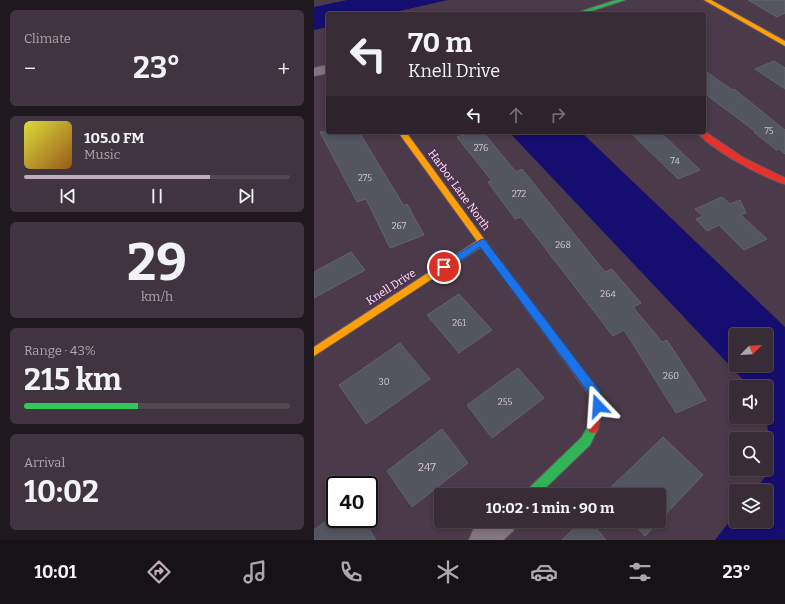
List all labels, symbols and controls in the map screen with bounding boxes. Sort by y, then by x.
text: 70 m [408,26,472,59]
icon: left [342,28,394,80]
text: Climate [24,31,71,46]
text: 23° [133,50,180,86]
text: − [24,55,36,82]
text: + [277,55,290,82]
text: Knell Drive [408,60,500,82]
icon: left [463,104,485,126]
icon: ahead [505,104,527,126]
icon: right [547,104,569,126]
house number: 75 [764,126,774,136]
text: 105.0 FM [84,129,144,147]
house number: 276 [474,143,488,153]
text: Music [84,147,120,162]
street label: Harbor Lane North [425,147,493,233]
house number: 74 [670,156,681,166]
house number: 275 [358,173,372,183]
icon: previous [57,185,79,207]
icon: pause [146,185,168,207]
icon: next [235,185,257,207]
house number: 272 [512,189,526,199]
house number: 267 [392,221,407,231]
text: 29 [127,231,187,294]
house number: 268 [555,240,571,250]
pin [427,250,461,284]
icon: arrive [433,256,455,278]
street label: Knell Drive [364,266,418,308]
text: km/h [141,289,173,304]
house number: 264 [600,289,616,299]
house number: 261 [452,318,466,328]
north arrow [729,328,773,372]
map controls [729,328,773,528]
text: Range · 43% [24,343,96,358]
text: 215 km [24,362,122,398]
house number: 260 [663,371,679,381]
house number: 30 [379,377,390,387]
button: sound [729,380,773,424]
position arrow [577,385,619,427]
house number: 255 [498,397,512,407]
button: search [729,432,773,476]
text: Arrival [24,455,65,470]
house number: 247 [418,461,436,474]
text: 10:02 [24,474,99,510]
speed limit sign: 40 [326,476,378,528]
button: layers [729,484,773,528]
text: 10:02 · 1 min · 90 m [486,499,614,517]
icon: directions [145,558,173,586]
icon: music [241,558,269,586]
icon: phone [337,558,365,586]
icon: climate [434,558,462,586]
icon: car [530,558,558,586]
icon: filters [626,558,654,586]
text: 10:01 [34,561,77,583]
text: 23° [722,561,751,583]

